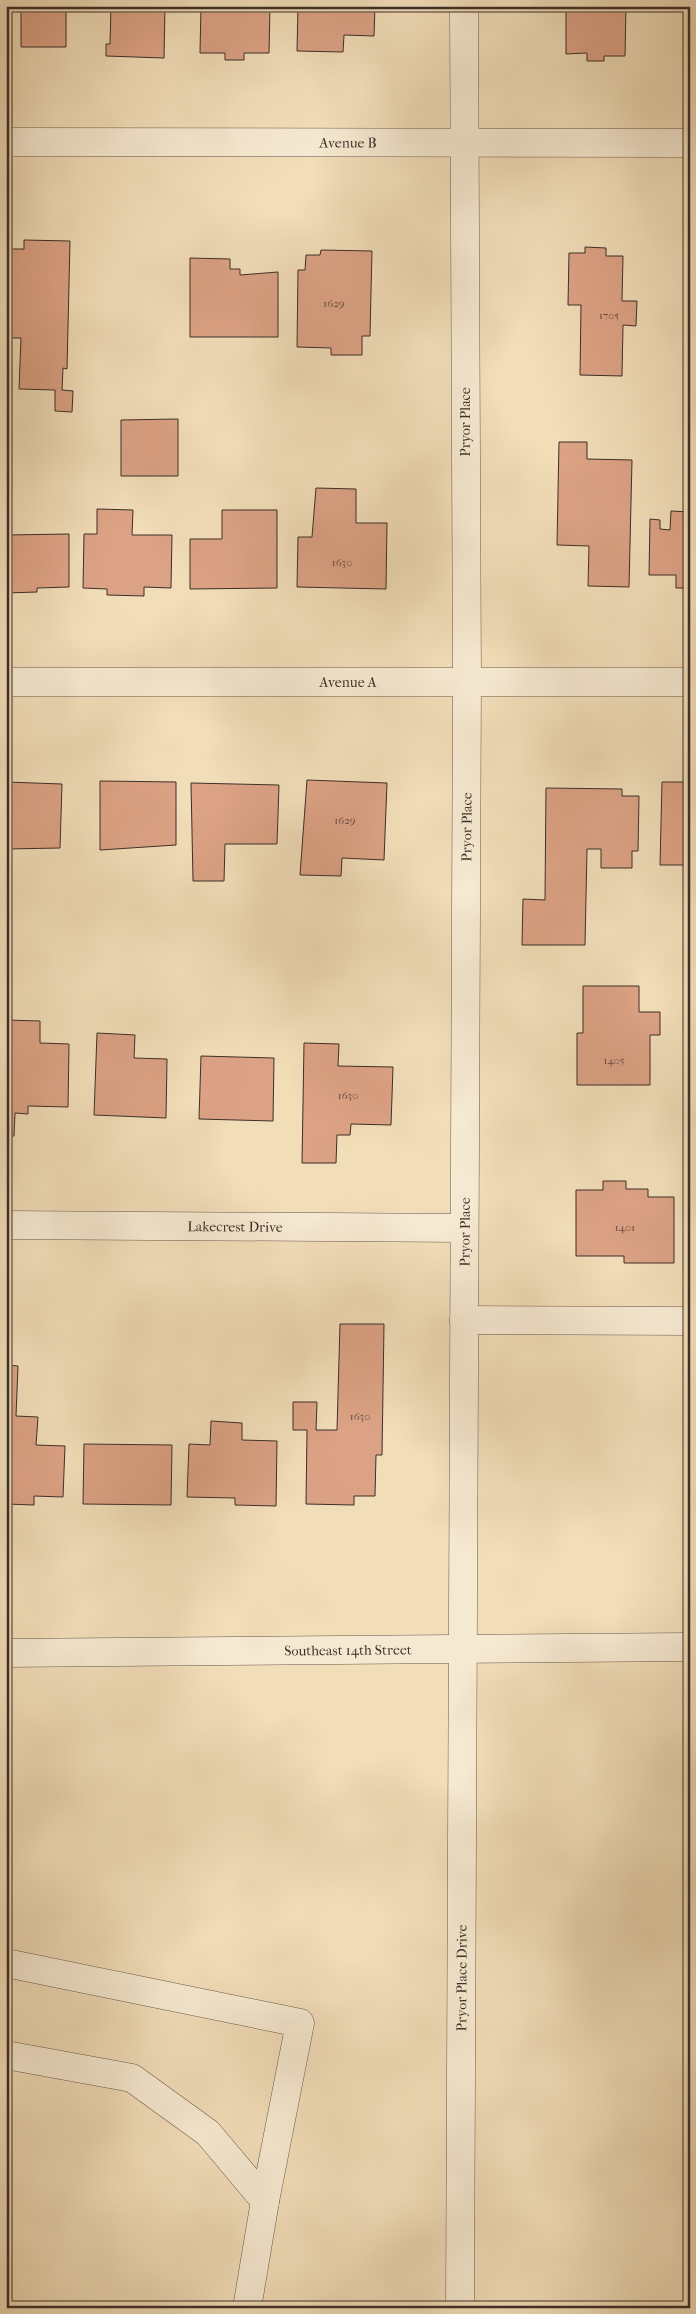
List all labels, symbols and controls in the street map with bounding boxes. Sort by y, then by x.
street label: Avenue B [318,134,377,152]
house number: 1629 [323,297,345,310]
house number: 1705 [599,309,619,322]
street label: Pryor Place [457,387,474,457]
house number: 1630 [332,556,352,569]
street label: Avenue A [318,674,378,691]
street label: Pryor Place [458,792,476,862]
house number: 1629 [334,814,356,827]
house number: 1405 [603,1054,625,1067]
house number: 1630 [338,1089,358,1102]
street label: Pryor Place [456,1197,474,1267]
street label: Lakecrest Drive [187,1218,283,1236]
house number: 1401 [615,1221,635,1234]
house number: 1630 [350,1410,370,1423]
street label: Southeast 14th Street [284,1641,412,1660]
street label: Pryor Place Drive [453,1925,471,2031]

